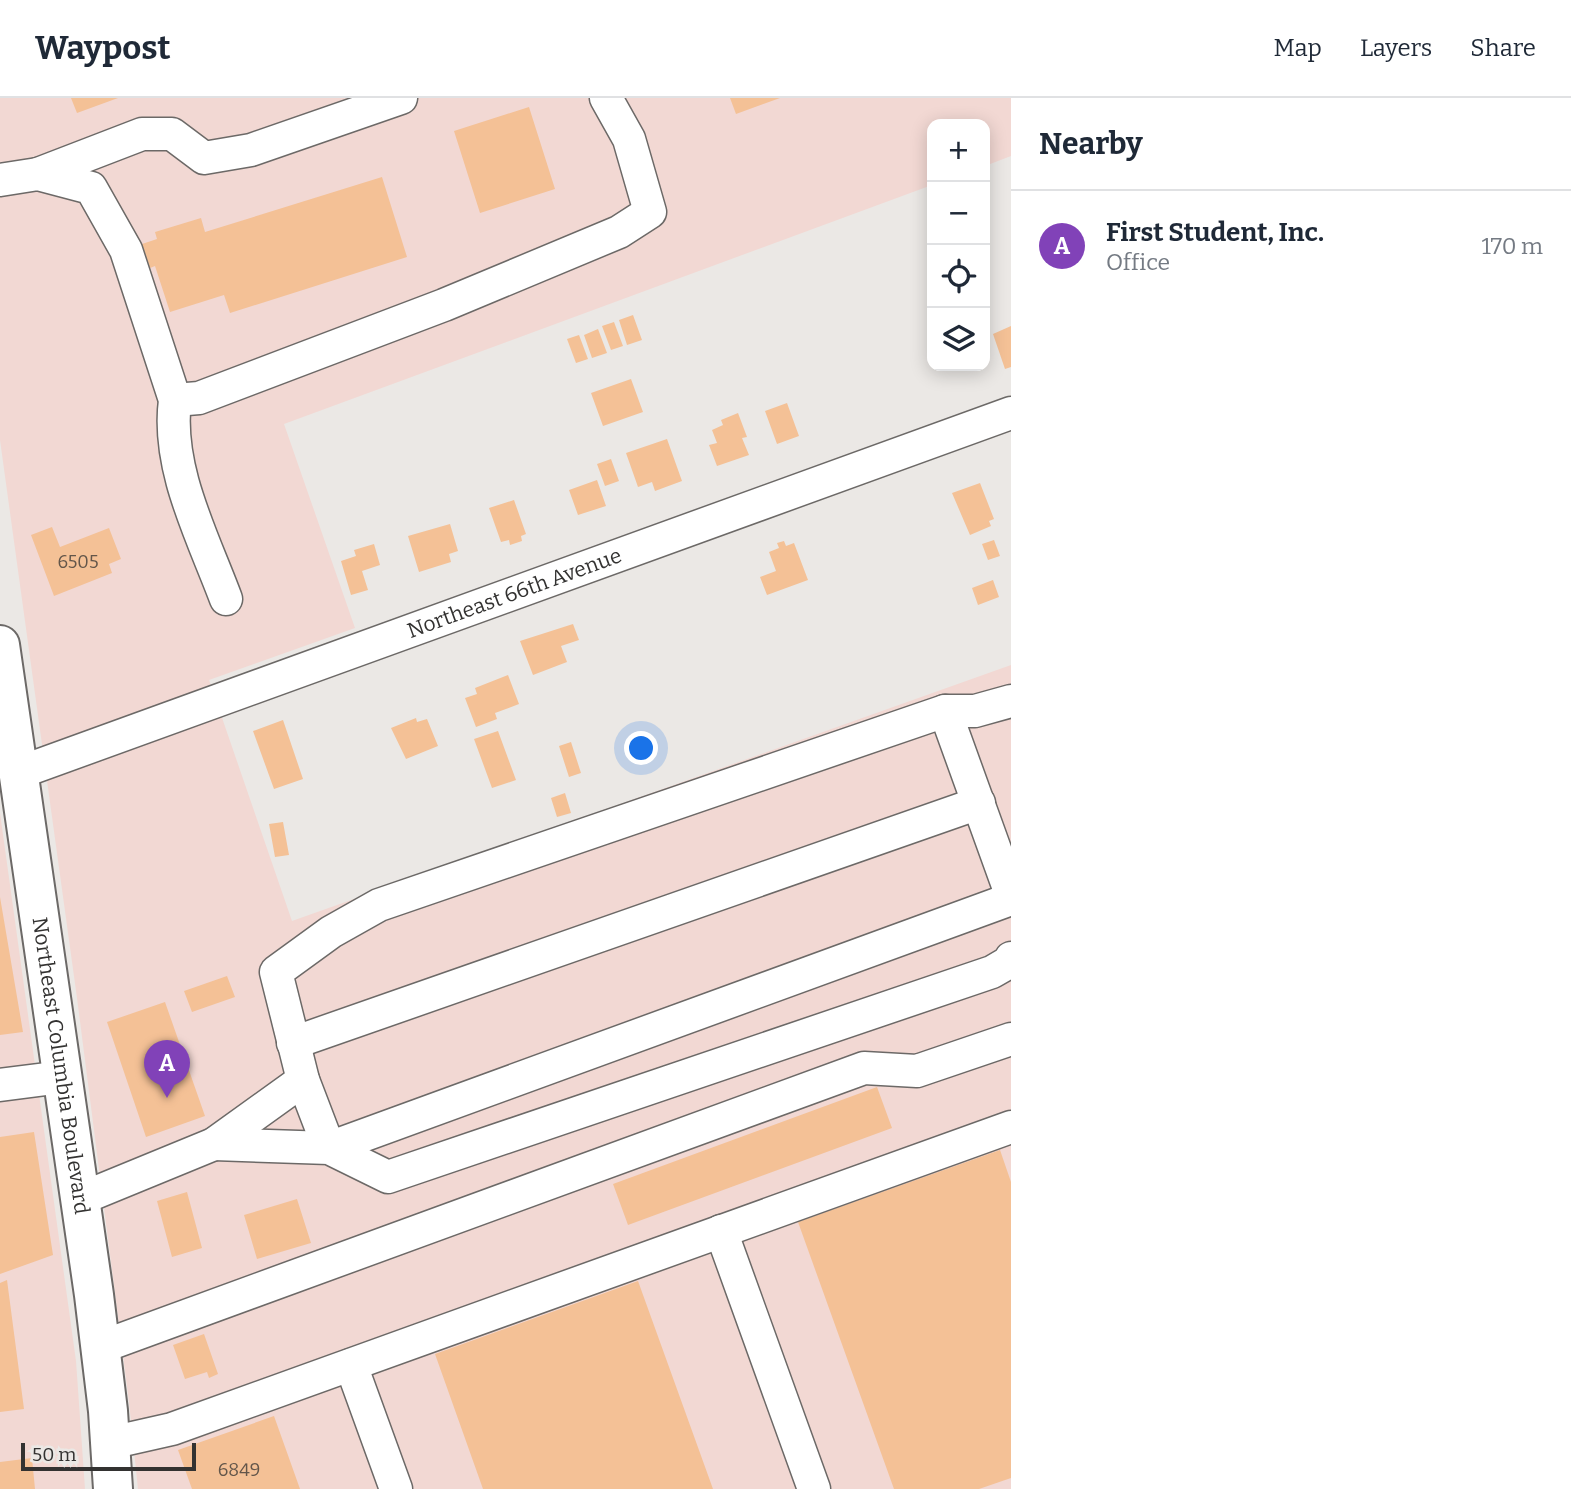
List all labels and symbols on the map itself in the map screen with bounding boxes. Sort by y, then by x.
street label: Northeast 66th Avenue [404,542,625,644]
house number: 6505 [58,551,99,573]
your location [624,731,658,765]
street label: Northeast Columbia Boulevard [26,915,95,1216]
pin: A [144,1040,190,1098]
scale bar [21,1440,196,1472]
house number: 6849 [218,1459,260,1481]

